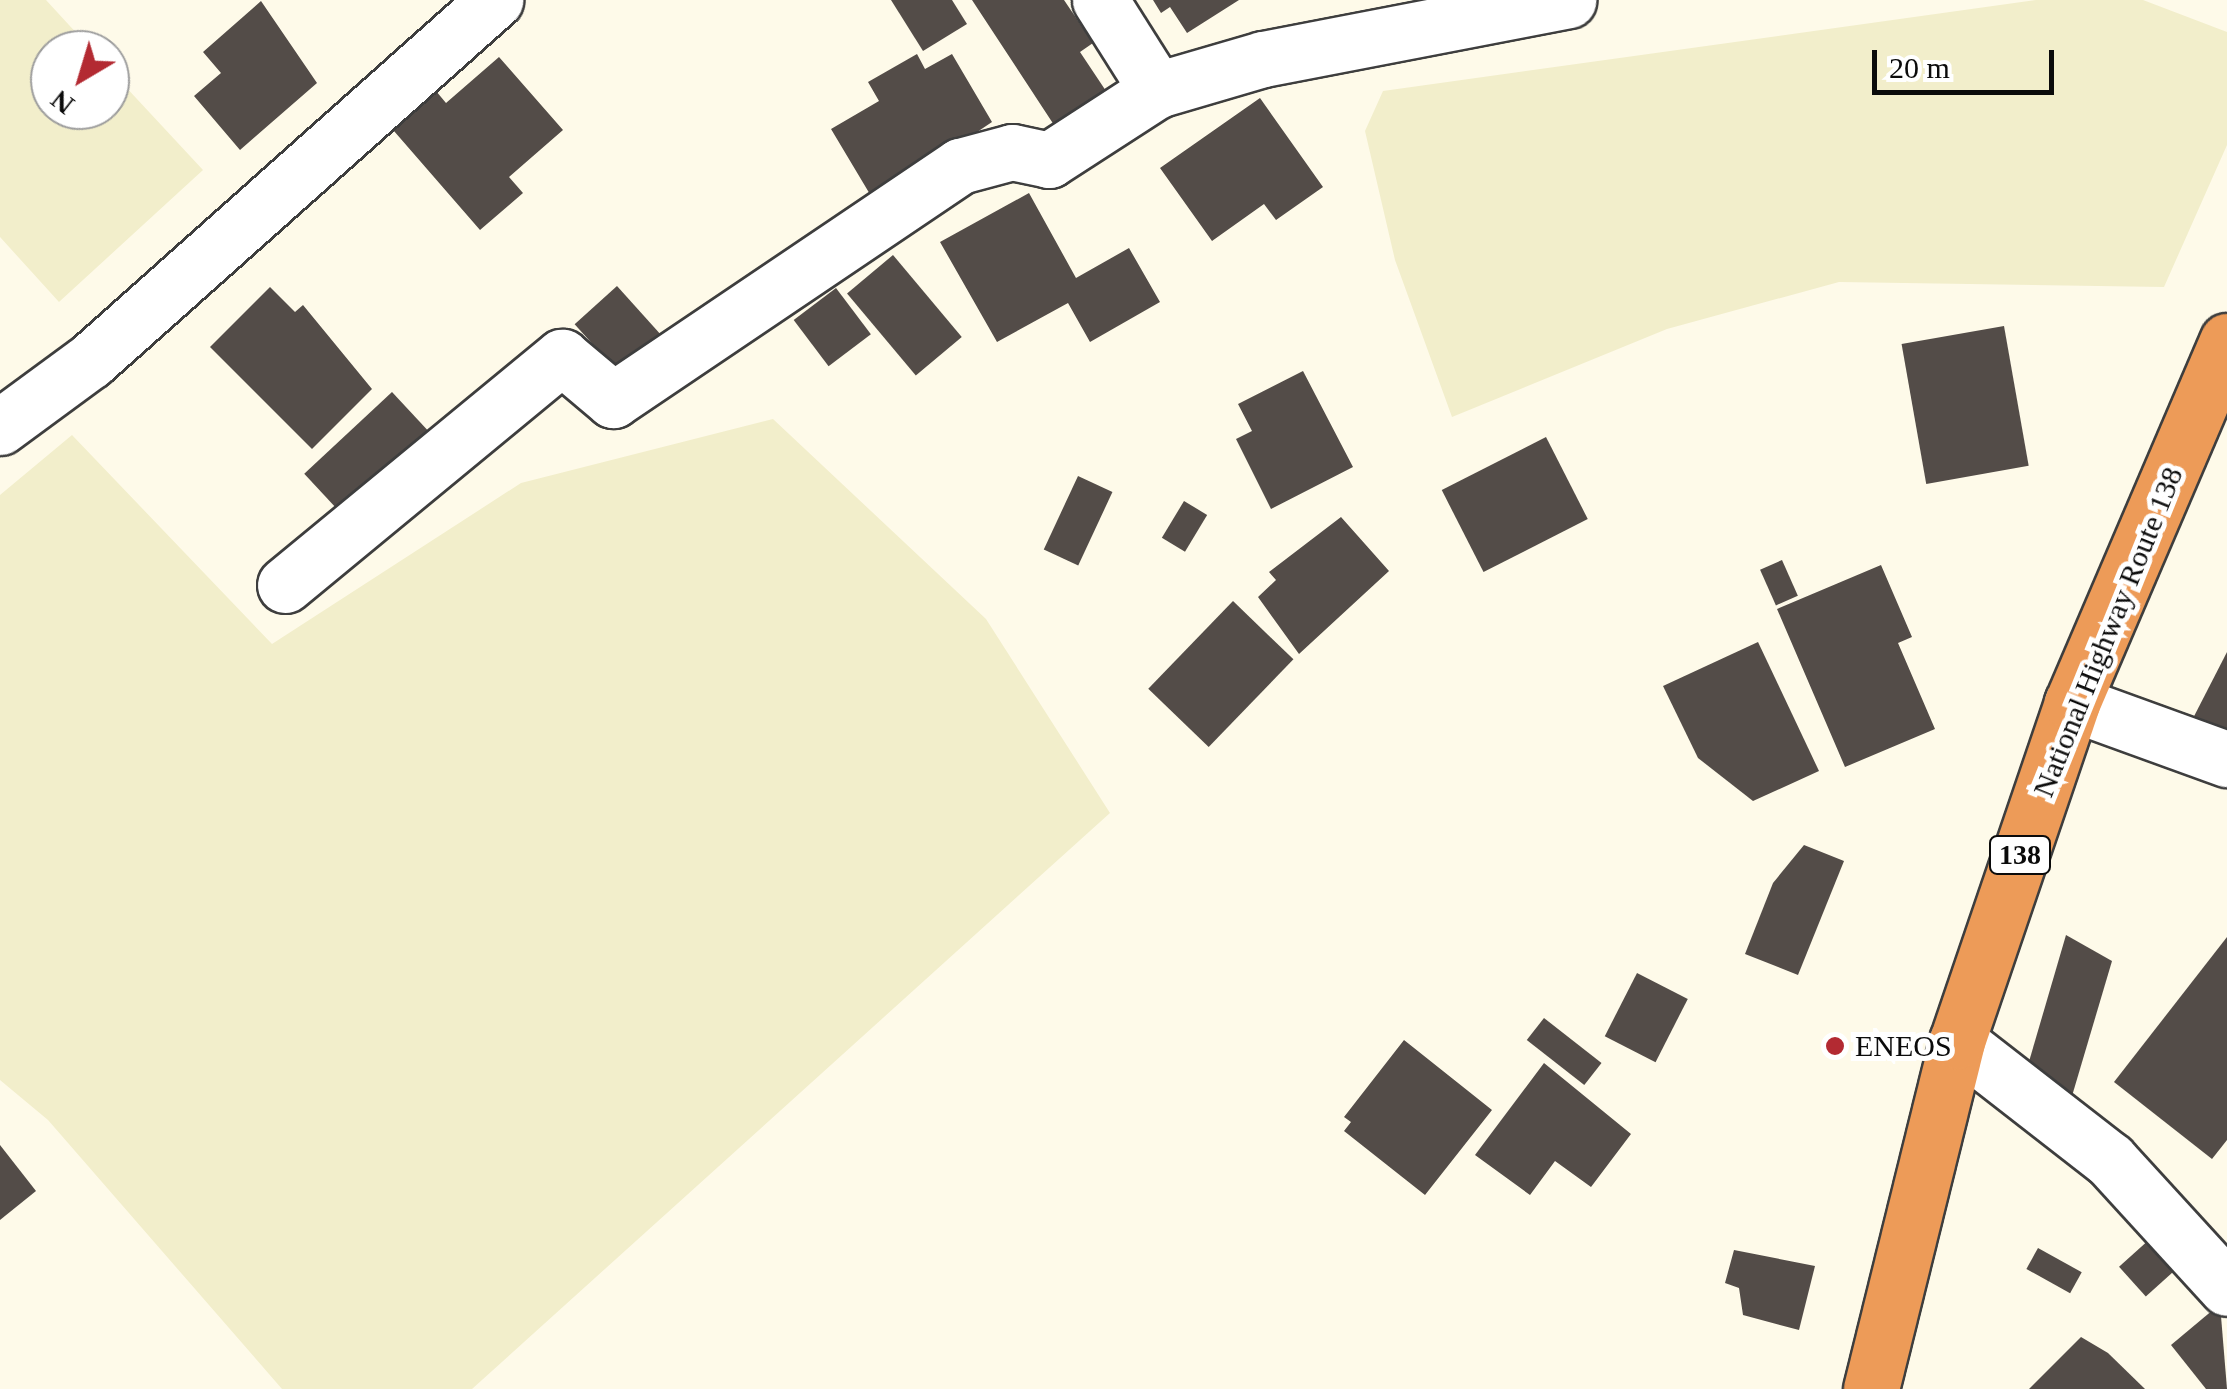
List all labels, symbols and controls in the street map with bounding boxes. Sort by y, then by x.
north arrow [30,30,130,130]
scale bar [1877,30,2060,92]
text: 20 m [1889,51,1950,84]
text: N [45,84,80,121]
street label: National Highway Route 138 [2025,462,2191,802]
road number: 138 [1988,832,2052,878]
place label: ENEOS [1855,1028,1952,1064]
marker: ENEOS [1824,1035,1846,1057]

